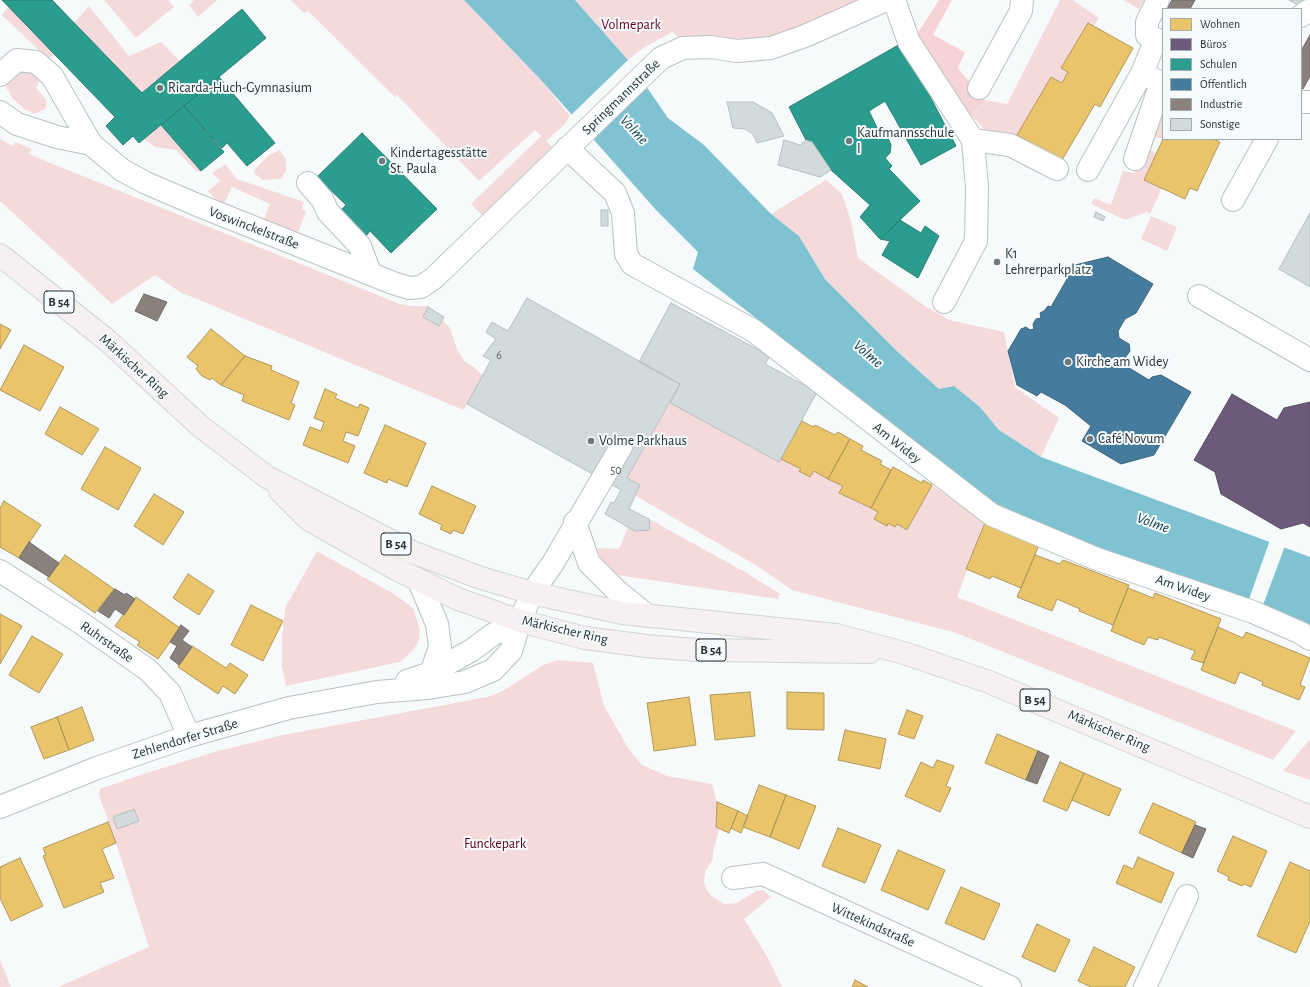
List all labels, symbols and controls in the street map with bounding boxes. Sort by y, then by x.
legend [1162,8,1302,140]
park label: Volmepark [601,17,661,33]
text: Wohnen [1200,18,1240,30]
text: Büros [1200,38,1227,50]
street label: Springmannstraße [578,55,664,139]
text: Schulen [1200,58,1237,70]
text: Öffentlich [1200,78,1247,90]
place label: Ricarda-Huch-Gymnasium [168,80,312,96]
marker: Ricarda-Huch-Gymnasium [155,83,165,93]
text: Industrie [1200,98,1242,110]
water label: Volme [616,112,652,148]
text: Sonstige [1200,118,1240,130]
place label: Kaufmannsschule I [857,125,954,158]
marker: Kaufmannsschule I [844,136,854,146]
place label: Kindertagesstätte St. Paula [390,145,487,178]
marker: Kindertagesstätte St. Paula [377,156,387,166]
street label: Voswinckelstraße [206,203,302,253]
place label: K1 Lehrerparkplatz [1005,246,1091,278]
marker: K1 Lehrerparkplatz [992,257,1002,267]
road number: B 54 [44,291,74,313]
street label: Märkischer Ring [96,330,172,402]
water label: Volme [849,336,887,372]
house number: 6 [496,348,502,362]
place label: Kirche am Widey [1076,354,1168,370]
marker: Kirche am Widey [1063,357,1073,367]
street label: Am Widey [869,419,925,467]
place label: Café Novum [1098,431,1164,447]
place label: Volme Parkhaus [599,433,687,449]
marker: Café Novum [1085,434,1095,444]
marker: Volme Parkhaus [586,436,596,446]
house number: 50 [610,463,622,477]
water label: Volme [1134,509,1172,537]
road number: B 54 [381,533,411,555]
street label: Am Widey [1153,571,1213,605]
street label: Märkischer Ring [520,612,610,648]
street label: Ruhrstraße [77,618,137,666]
road number: B 54 [696,639,726,661]
road number: B 54 [1020,689,1050,711]
street label: Märkischer Ring [1065,706,1153,756]
street label: Zehlendorfer Straße [130,715,240,763]
park label: Funckepark [464,836,526,852]
street label: Wittekindstraße [828,899,918,951]

